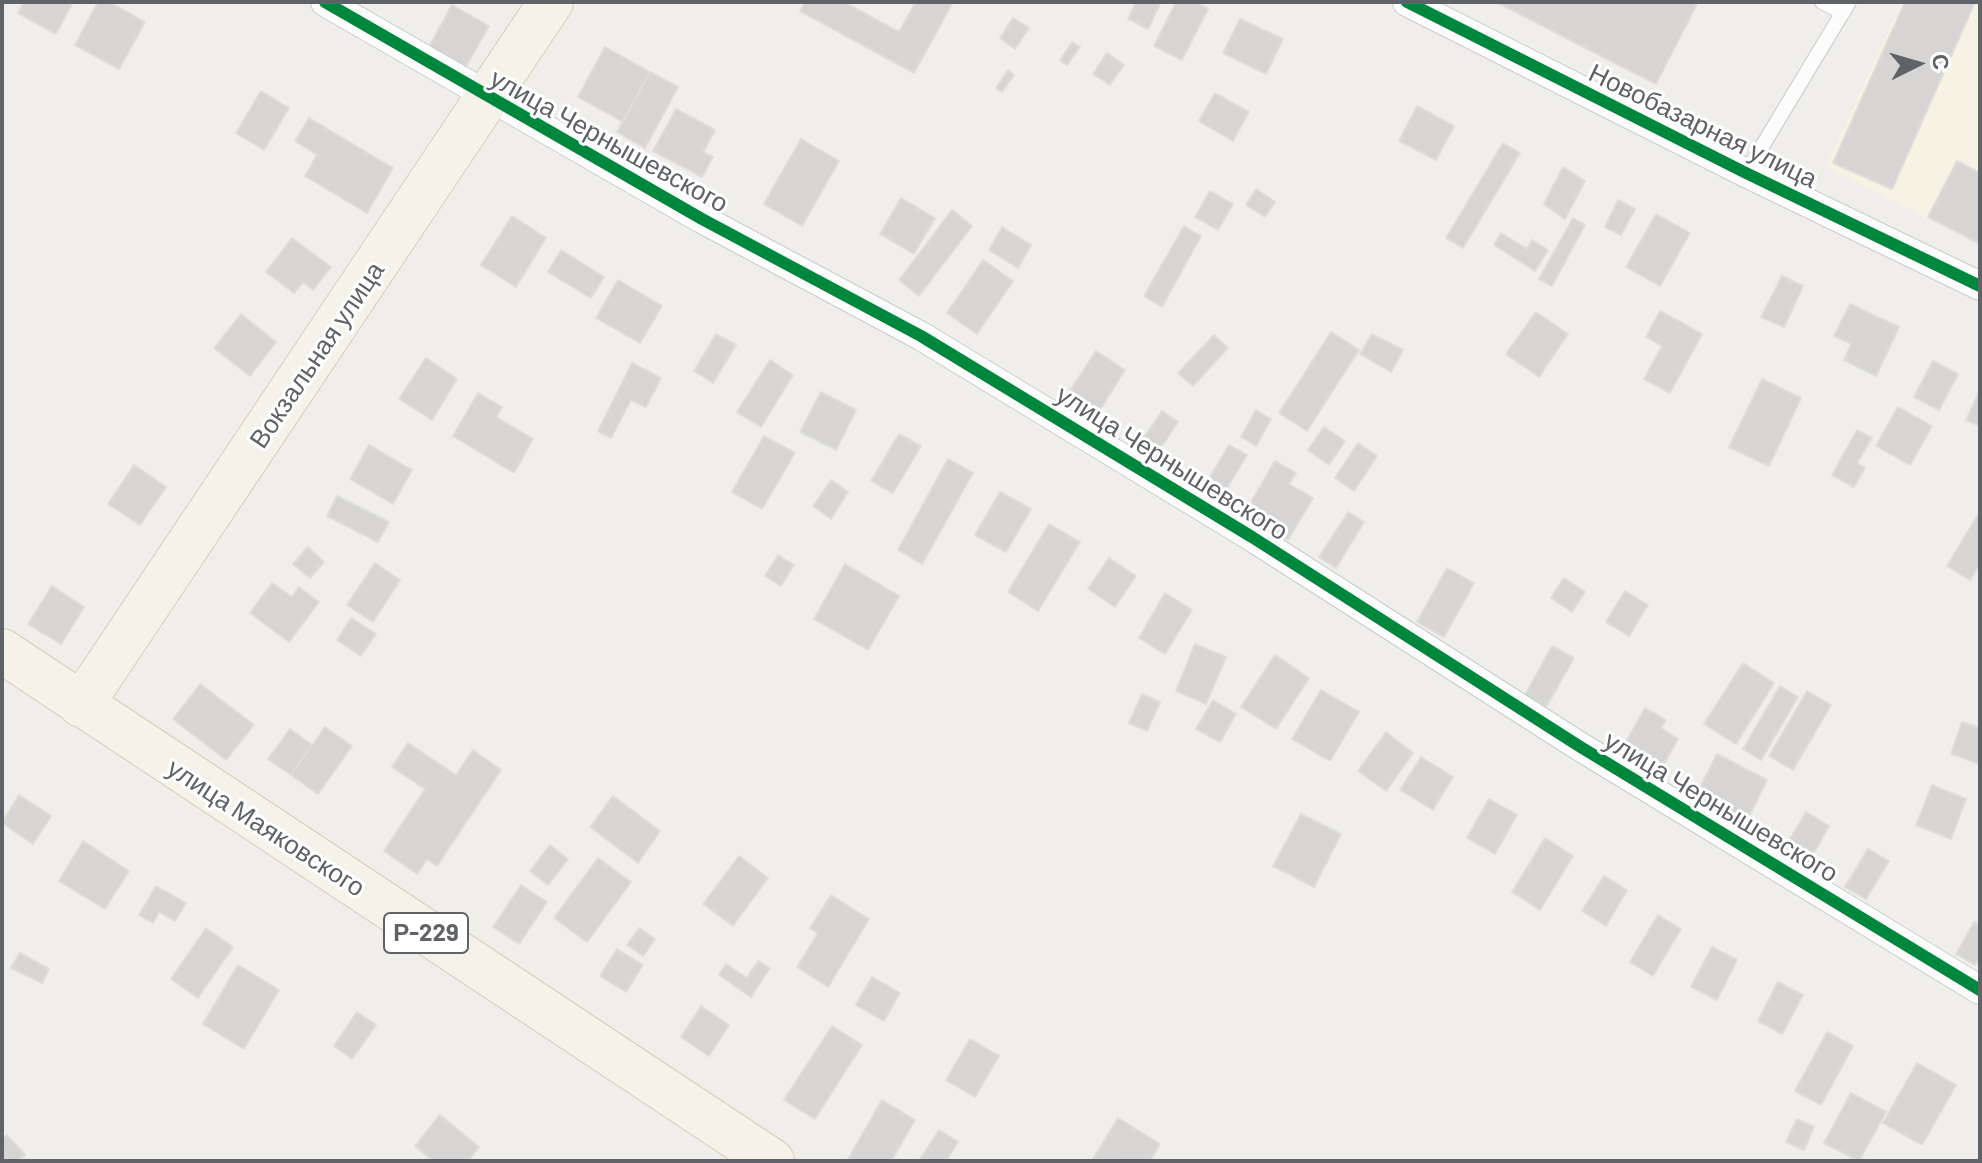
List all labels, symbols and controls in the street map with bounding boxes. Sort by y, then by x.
north arrow [1878,24,1958,104]
text: С [1928,53,1956,71]
street label: Новобазарная улица [1584,57,1822,195]
street label: улица Чернышевского [485,63,733,219]
street label: Вокзальная улица [243,256,391,454]
street label: улица Чернышевского [1050,379,1294,547]
street label: улица Чернышевского [1598,725,1844,889]
street label: улица Маяковского [161,752,371,904]
road number: Р-229 [384,913,468,953]

